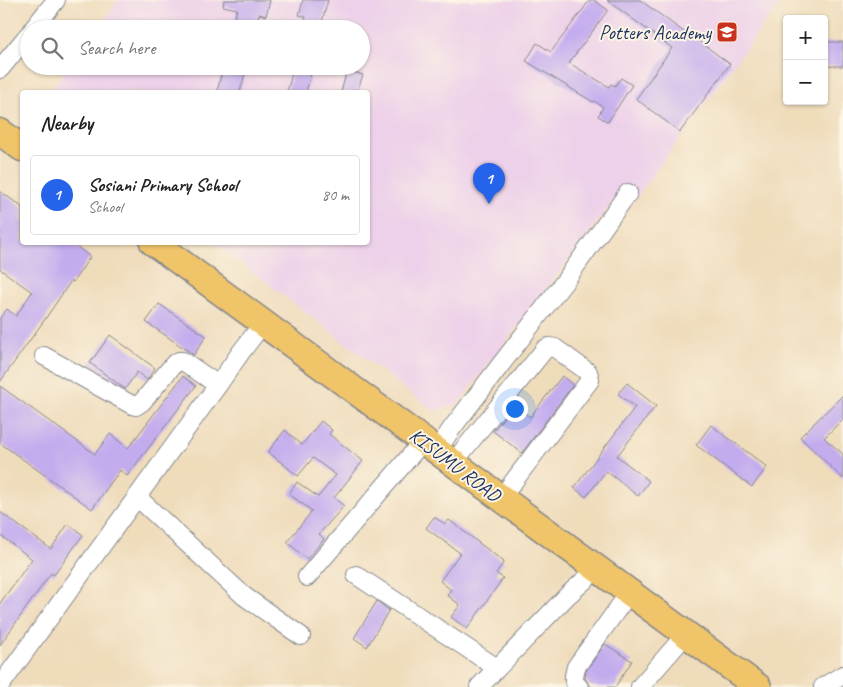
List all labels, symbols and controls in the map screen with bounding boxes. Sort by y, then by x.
map controls [783,15,828,105]
button: + [783,15,828,60]
search box [20,20,370,75]
place label: Potters Academy [599,20,712,45]
school or university icon: Potters Academy [715,20,739,44]
icon: search [38,34,66,62]
text: Search here [78,36,155,60]
button: − [783,60,828,105]
text: Nearby [40,110,93,136]
pin: 1 [473,163,505,204]
text: Sosiani Primary School [88,173,238,197]
text: 1 [53,185,61,205]
text: 80 m [322,185,349,205]
text: School [88,197,122,217]
your location [502,396,528,422]
street label: KISUMU ROAD [404,423,507,508]

